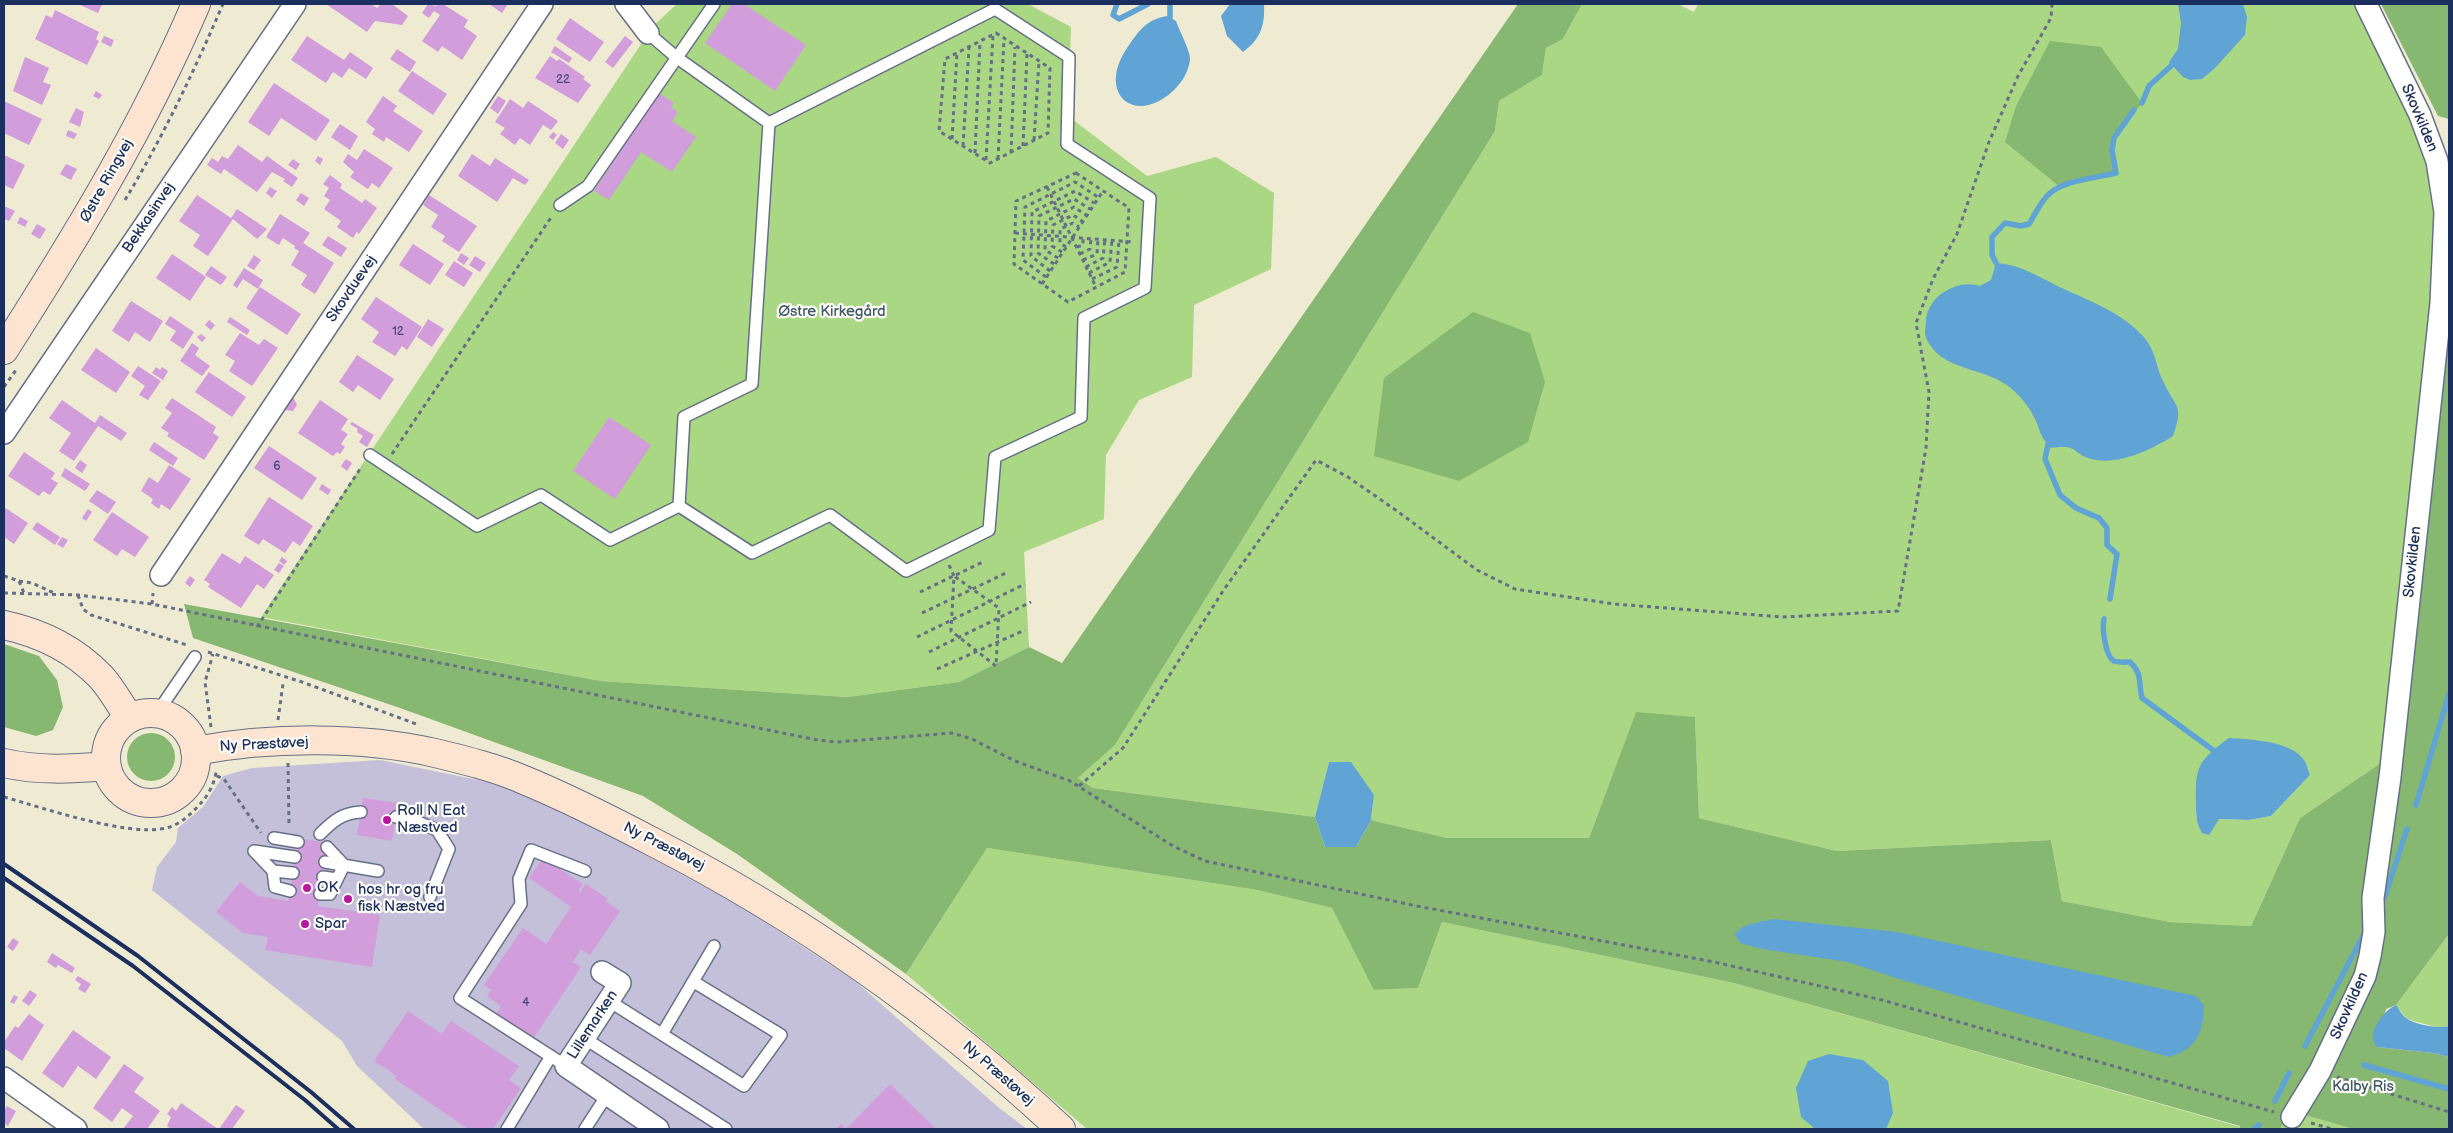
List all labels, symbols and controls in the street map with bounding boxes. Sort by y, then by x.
house number: 22 [556,73,570,87]
street label: Skovkilden [2397,81,2441,155]
street label: Østre Ringvej [77,136,137,226]
street label: Bekkasinvej [119,179,179,257]
street label: Skovduevej [323,252,381,326]
park label: Østre Kirkegård [778,303,886,321]
house number: 12 [392,325,404,339]
house number: 6 [273,460,281,474]
street label: Skovkilden [2400,525,2426,599]
street label: Ny Præstøvej [219,734,309,756]
place label: Roll N Eat Næstved [397,802,465,837]
marker: Roll N Eat Næstved [381,814,393,826]
street label: Ny Præstøvej [620,819,708,875]
place label: OK [317,879,338,897]
place label: hos hr og fru fisk Næstved [358,881,445,916]
marker: OK [301,882,313,894]
marker: hos hr og fru fisk Næstved [342,893,354,905]
place label: Spar [315,915,347,933]
marker: Spar [299,918,311,930]
street label: Skovkilden [2327,970,2373,1042]
street label: Lillemarken [564,987,622,1063]
house number: 4 [522,996,530,1010]
street label: Ny Præstøvej [958,1038,1038,1110]
park label: Kalby Ris [2332,1078,2394,1096]

